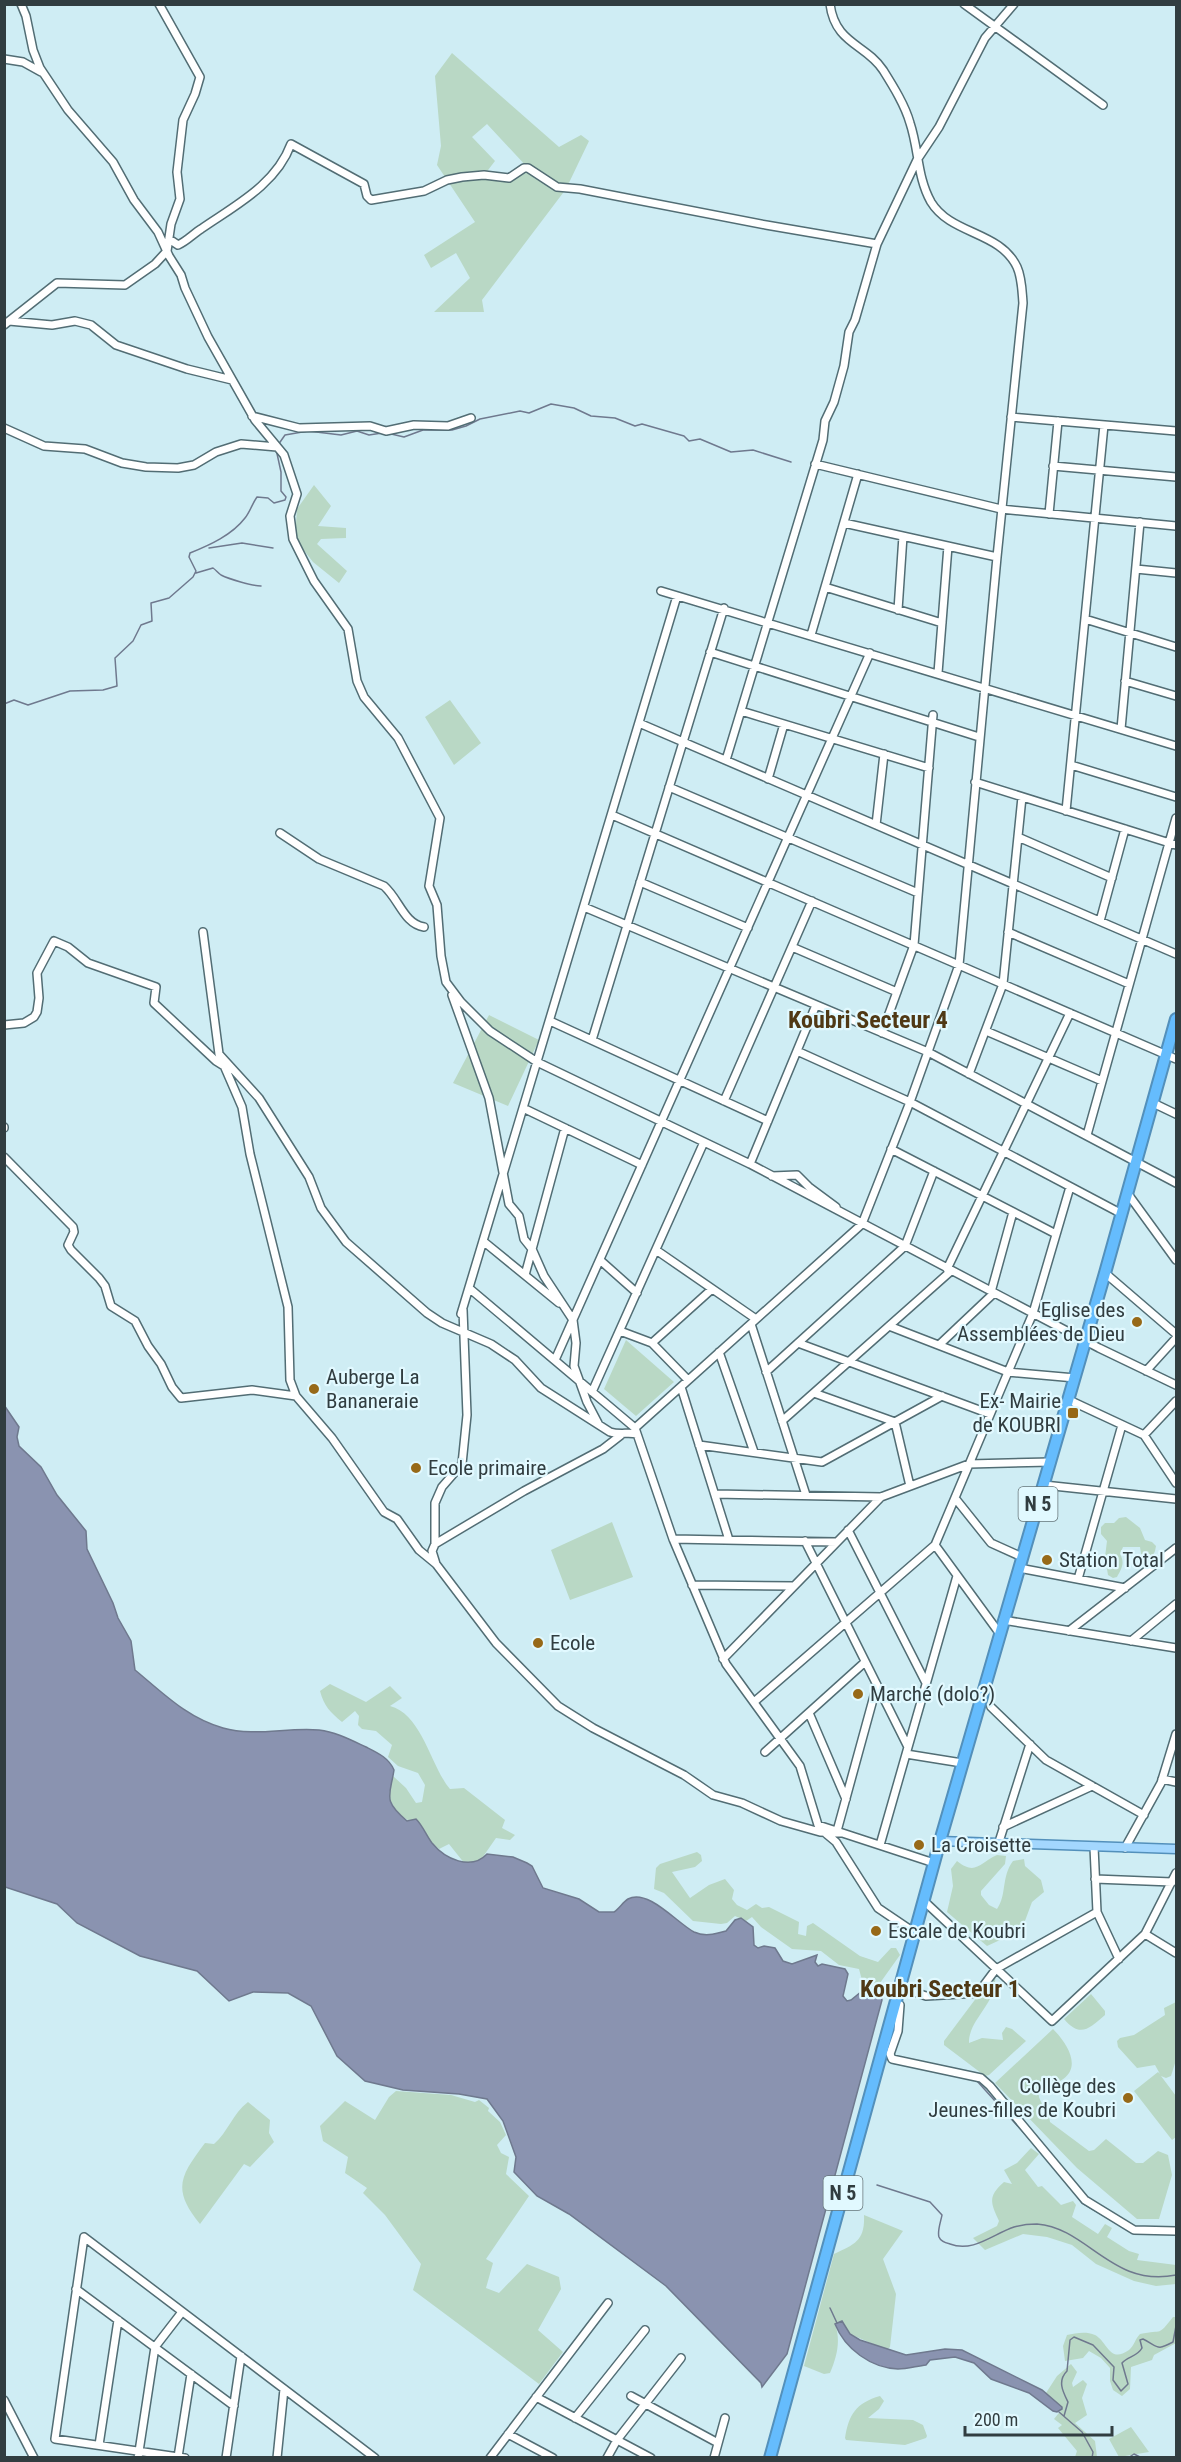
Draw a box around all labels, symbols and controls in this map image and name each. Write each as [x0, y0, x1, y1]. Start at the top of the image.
district label: Koubri Secteur 4 [788, 1006, 948, 1034]
place label: Eglise des Assemblées de Dieu [957, 1298, 1125, 1346]
marker: Eglise des Assemblées de Dieu [1130, 1315, 1144, 1329]
place label: Auberge La Bananeraie [326, 1365, 420, 1413]
marker: Auberge La Bananeraie [307, 1382, 321, 1396]
place label: Ex- Mairie de KOUBRI [973, 1389, 1061, 1437]
marker: Ex- Mairie de KOUBRI [1066, 1406, 1080, 1420]
place label: Ecole primaire [428, 1456, 546, 1480]
marker: Ecole primaire [409, 1461, 423, 1475]
road number: N 5 [1018, 1487, 1058, 1521]
place label: Station Total [1059, 1548, 1164, 1572]
marker: Station Total [1040, 1553, 1054, 1567]
place label: Ecole [550, 1631, 595, 1655]
marker: Ecole [531, 1636, 545, 1650]
place label: Marché (dolo?) [870, 1682, 995, 1706]
marker: Marché (dolo?) [851, 1687, 865, 1701]
place label: La Croisette [931, 1833, 1031, 1857]
marker: La Croisette [912, 1838, 926, 1852]
place label: Escale de Koubri [888, 1919, 1026, 1943]
marker: Escale de Koubri [869, 1924, 883, 1938]
district label: Koubri Secteur 1 [860, 1975, 1020, 2003]
place label: Collège des Jeunes-filles de Koubri [928, 2074, 1116, 2122]
marker: Collège des Jeunes-filles de Koubri [1121, 2091, 1135, 2105]
road number: N 5 [824, 2176, 862, 2210]
scale bar [965, 2399, 1112, 2437]
text: 200 m [974, 2409, 1018, 2430]

